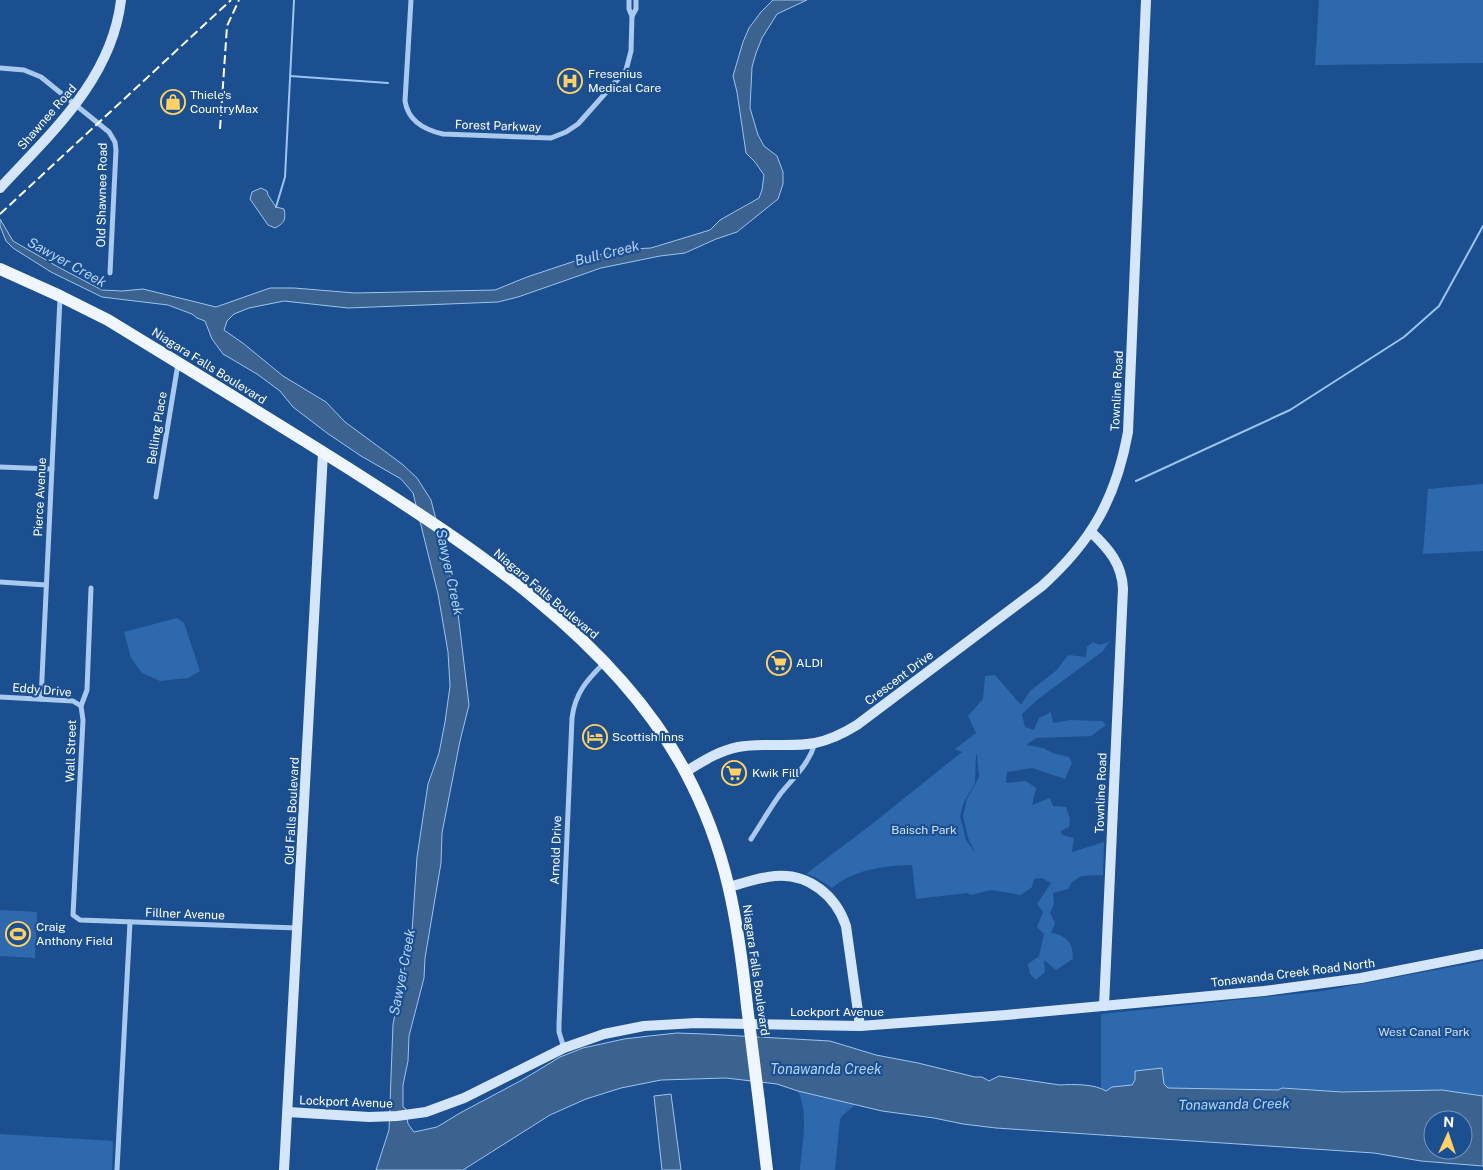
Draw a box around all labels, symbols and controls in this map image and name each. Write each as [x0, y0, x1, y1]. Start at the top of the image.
place label: Fresenius Medical Care [588, 67, 662, 95]
hospital icon: Fresenius Medical Care [557, 68, 583, 94]
street label: Shawnee Road [15, 81, 79, 153]
place label: Thiele's CountryMax [190, 88, 259, 116]
shop icon: Thiele's CountryMax [160, 89, 186, 115]
street label: Forest Parkway [455, 117, 542, 135]
street label: Old Shawnee Road [94, 143, 110, 247]
water label: Sawyer Creek [25, 234, 110, 290]
water label: Bull Creek [573, 237, 641, 269]
street label: Niagara Falls Boulevard [149, 325, 269, 407]
street label: Townline Road [1108, 350, 1126, 432]
street label: Belling Place [144, 390, 170, 465]
street label: Pierce Avenue [31, 457, 49, 537]
water label: Sawyer Creek [433, 528, 467, 617]
street label: Niagara Falls Boulevard [491, 546, 601, 642]
street label: Crescent Drive [862, 648, 936, 708]
supermarket icon: ALDI [766, 650, 792, 676]
place label: ALDI [796, 656, 823, 670]
street label: Eddy Drive [12, 680, 73, 700]
street label: Wall Street [63, 719, 79, 783]
hotel icon: Scottish Inns [582, 724, 608, 750]
place label: Scottish Inns [612, 730, 684, 744]
street label: Townline Road [1093, 752, 1109, 834]
street label: Old Falls Boulevard [282, 757, 302, 865]
supermarket icon: Kwik Fill [721, 760, 747, 786]
place label: Kwik Fill [752, 766, 799, 780]
street label: Arnold Drive [548, 815, 564, 885]
park label: Baisch Park [891, 823, 957, 837]
street label: Niagara Falls Boulevard [740, 904, 772, 1036]
street label: Fillner Avenue [145, 906, 225, 922]
place label: Craig Anthony Field [36, 920, 113, 948]
sports icon: Craig Anthony Field [5, 921, 31, 947]
water label: Sawyer Creek [386, 927, 418, 1016]
street label: Tonawanda Creek Road North [1210, 956, 1376, 990]
street label: Lockport Avenue [790, 1005, 884, 1019]
park label: West Canal Park [1378, 1025, 1470, 1039]
water label: Tonawanda Creek [770, 1061, 882, 1077]
street label: Lockport Avenue [299, 1093, 393, 1111]
water label: Tonawanda Creek [1178, 1095, 1290, 1113]
north arrow [1423, 1110, 1473, 1160]
text: N [1443, 1114, 1455, 1130]

